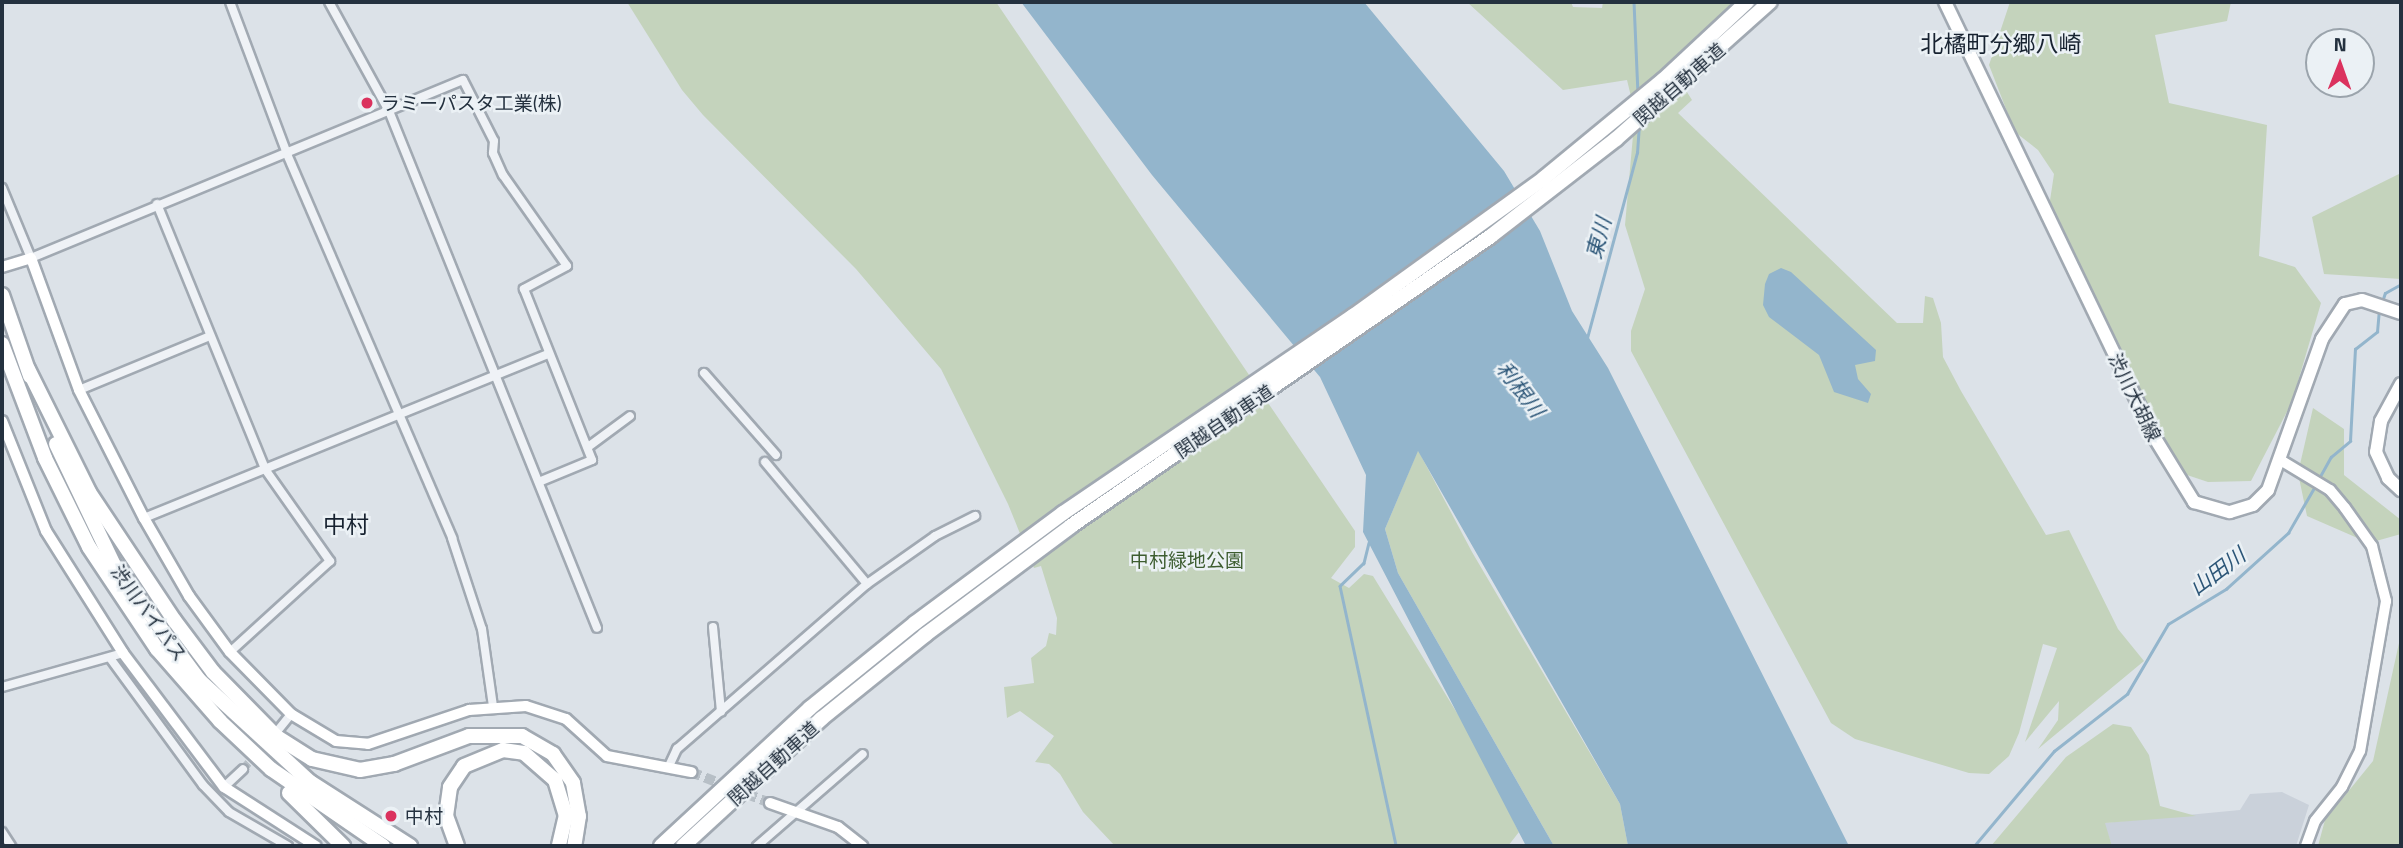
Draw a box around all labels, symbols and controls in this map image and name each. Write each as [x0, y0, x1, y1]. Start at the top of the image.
north arrow [2305, 28, 2375, 98]
text: N [2333, 29, 2347, 58]
district label: 北橘町分郷八崎 [1921, 30, 2081, 58]
street label: 関越自動車道 [1629, 38, 1729, 130]
place label: ラミーパスタ工業(株) [381, 92, 562, 114]
marker: ラミーパスタ工業(株) [359, 95, 375, 111]
water label: 東川 [1580, 214, 1616, 262]
street label: 渋川大胡線 [2104, 349, 2166, 445]
water label: 利根川 [1492, 356, 1550, 422]
street label: 関越自動車道 [1170, 380, 1278, 462]
district label: 中村 [323, 511, 369, 539]
water label: 山田川 [2184, 542, 2250, 600]
park label: 中村緑地公園 [1130, 549, 1244, 571]
street label: 渋川バイパス [106, 560, 192, 666]
street label: 関越自動車道 [723, 716, 823, 810]
place label: 中村 [405, 805, 443, 827]
marker: 中村 [383, 808, 399, 824]

